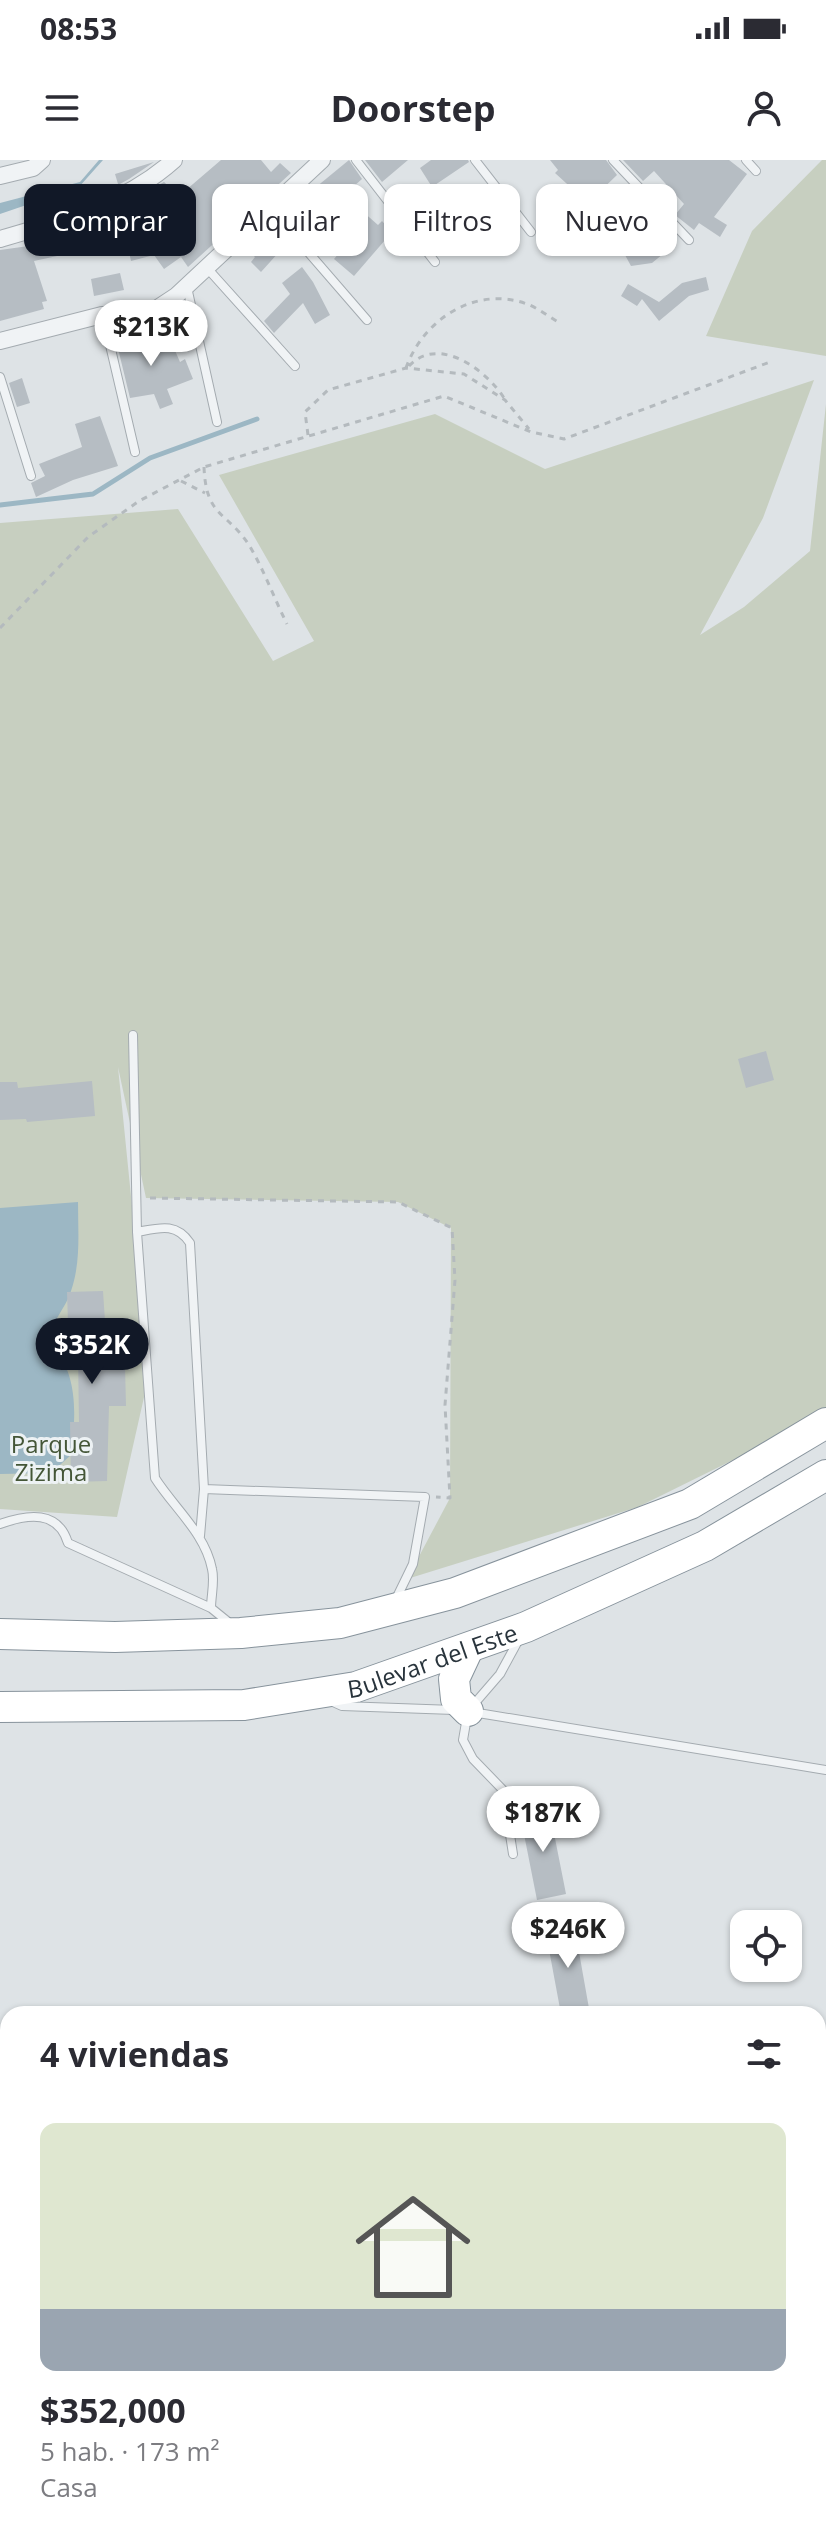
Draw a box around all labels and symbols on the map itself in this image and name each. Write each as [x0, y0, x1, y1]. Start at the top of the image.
pin: $213K [95, 300, 207, 368]
pin: $352K [36, 1318, 148, 1386]
park label: Parque Zizima [11, 1427, 91, 1488]
street label: Bulevar del Este [345, 1615, 522, 1705]
pin: $187K [487, 1786, 599, 1854]
pin: $246K [512, 1902, 624, 1970]

